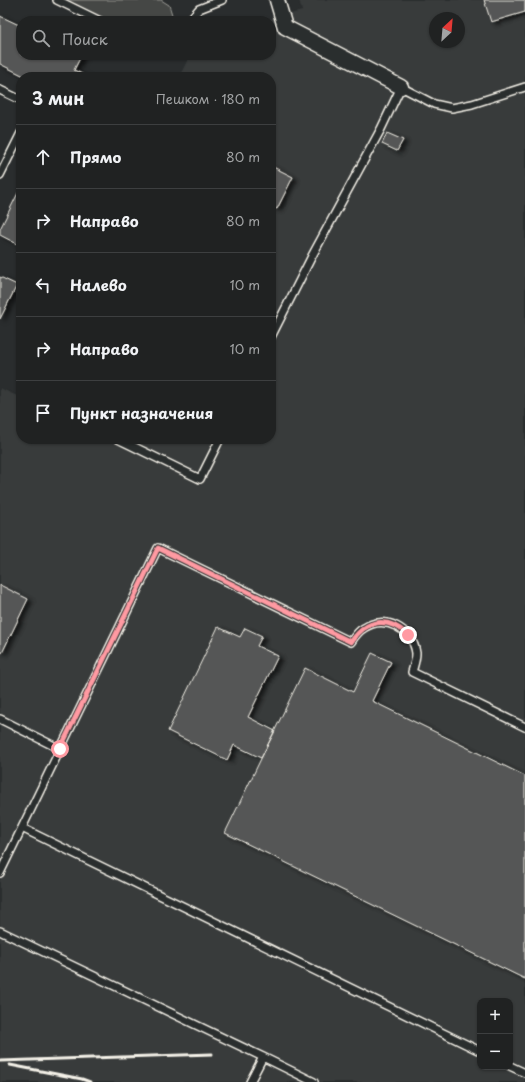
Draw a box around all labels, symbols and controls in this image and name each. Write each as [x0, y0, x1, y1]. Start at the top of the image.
north arrow [429, 12, 465, 48]
search box [16, 16, 276, 60]
icon: search [30, 27, 52, 49]
text: Поиск [62, 27, 108, 50]
text: 3 мин [32, 85, 84, 111]
text: Пешком · 180 m [156, 89, 260, 108]
text: Прямо [70, 145, 121, 168]
icon: ahead [32, 146, 54, 168]
text: 80 m [226, 147, 260, 166]
text: Направо [70, 209, 139, 232]
icon: right [32, 210, 54, 232]
text: 80 m [226, 211, 260, 230]
text: Налево [70, 273, 127, 296]
icon: left [32, 274, 54, 296]
text: 10 m [230, 275, 260, 294]
text: Направо [70, 337, 139, 360]
icon: right [32, 338, 54, 360]
text: 10 m [230, 339, 260, 358]
text: Пункт назначения [70, 401, 213, 424]
icon: arrive [32, 402, 54, 424]
route end [399, 626, 417, 644]
route start [51, 740, 69, 758]
map controls [477, 998, 513, 1070]
button: + [477, 998, 513, 1034]
button: − [477, 1034, 513, 1070]

